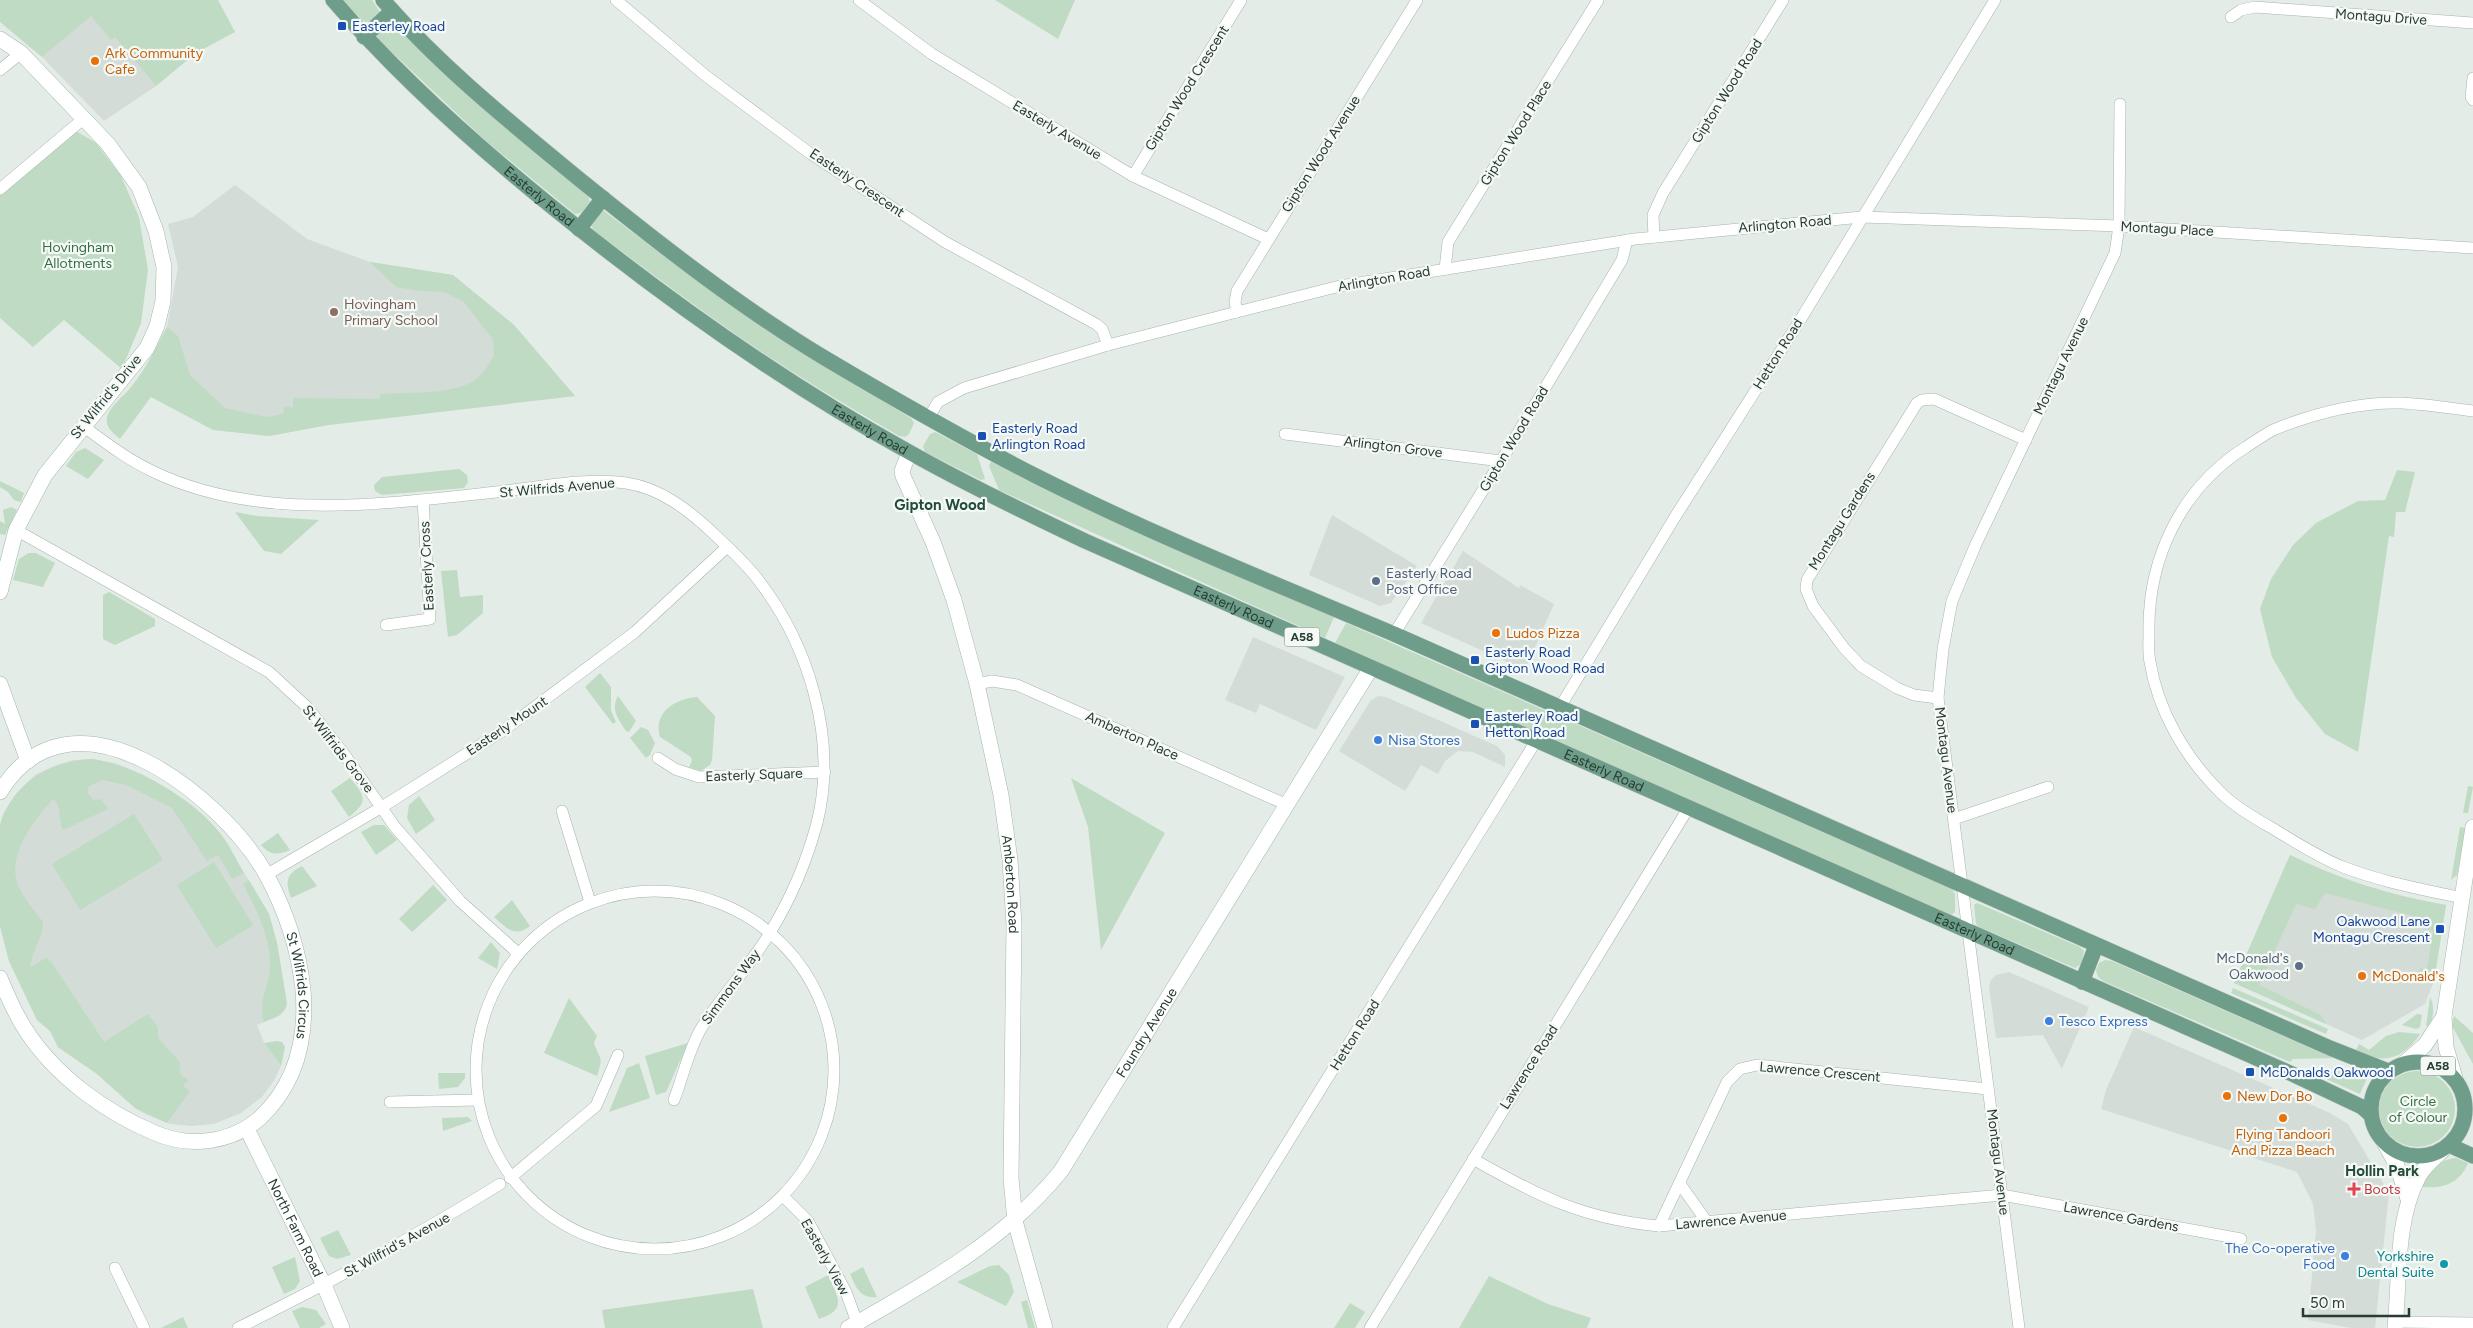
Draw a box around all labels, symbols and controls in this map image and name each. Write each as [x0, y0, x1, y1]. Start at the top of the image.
street label: Montagu Drive [2334, 5, 2428, 29]
place label: Easterley Road [352, 18, 445, 35]
marker: Easterley Road [336, 20, 348, 32]
street label: Gipton Wood Crescent [1141, 22, 1233, 154]
street label: Gipton Wood Road [1688, 36, 1766, 146]
place label: Ark Community Cafe [105, 45, 204, 78]
marker: Ark Community Cafe [89, 55, 101, 67]
street label: Gipton Wood Place [1477, 77, 1555, 189]
street label: Gipton Wood Avenue [1278, 92, 1364, 216]
street label: Easterly Avenue [1009, 97, 1105, 163]
street label: Easterly Crescent [806, 145, 908, 221]
street label: Easterly Road [501, 162, 578, 230]
street label: Arlington Road [1738, 211, 1832, 237]
street label: Montagu Place [2120, 218, 2214, 240]
park label: Hovingham Allotments [42, 239, 114, 272]
street label: Arlington Road [1337, 263, 1431, 295]
place label: Hovingham Primary School [344, 296, 438, 329]
marker: Hovingham Primary School [328, 306, 340, 318]
street label: Montagu Avenue [2030, 314, 2092, 418]
street label: Hetton Road [1750, 315, 1806, 393]
street label: St Wilfrid's Drive [67, 351, 145, 443]
street label: Gipton Wood Road [1476, 383, 1552, 495]
street label: Easterly Road [828, 400, 911, 458]
place label: Easterly Road Arlington Road [992, 420, 1085, 453]
marker: Easterly Road Arlington Road [976, 430, 988, 442]
street label: Arlington Grove [1343, 433, 1444, 462]
street label: Montagu Gardens [1805, 469, 1879, 573]
street label: St Wilfrids Avenue [499, 474, 616, 502]
district label: Gipton Wood [894, 496, 986, 514]
street label: Easterly Cross [416, 521, 438, 611]
place label: Easterly Road Post Office [1386, 565, 1472, 598]
marker: Easterly Road Post Office [1370, 575, 1382, 587]
street label: Easterly Road [1191, 582, 1276, 632]
place label: Ludos Pizza [1506, 625, 1580, 642]
marker: Ludos Pizza [1490, 627, 1502, 639]
road number: A58 [1284, 628, 1320, 646]
place label: Easterly Road Gipton Wood Road [1485, 644, 1605, 677]
marker: Easterly Road Gipton Wood Road [1469, 654, 1481, 666]
street label: Easterly Mount [463, 693, 551, 759]
street label: St Wilfrids Grove [299, 702, 378, 796]
street label: Montagu Avenue [1931, 706, 1961, 814]
street label: Amberton Place [1083, 708, 1182, 764]
place label: Easterley Road Hetton Road [1485, 708, 1578, 741]
marker: Easterley Road Hetton Road [1469, 718, 1481, 730]
place label: Nisa Stores [1388, 732, 1460, 749]
marker: Nisa Stores [1372, 734, 1384, 746]
street label: Easterly Road [1561, 745, 1647, 795]
street label: Easterly Square [705, 765, 803, 785]
street label: Amberton Road [998, 834, 1022, 934]
street label: Easterly Road [1932, 909, 2017, 959]
place label: Oakwood Lane Montagu Crescent [2313, 913, 2430, 946]
marker: Oakwood Lane Montagu Crescent [2434, 923, 2446, 935]
street label: St Wilfrids Circus [283, 930, 312, 1040]
street label: Simmons Way [698, 946, 764, 1028]
place label: McDonald's Oakwood [2216, 950, 2289, 983]
marker: McDonald's Oakwood [2293, 960, 2305, 972]
place label: McDonald's [2372, 968, 2445, 985]
marker: McDonald's [2356, 970, 2368, 982]
street label: Foundry Avenue [1112, 984, 1181, 1081]
street label: Hetton Road [1327, 996, 1383, 1074]
place label: Tesco Express [2059, 1013, 2148, 1030]
marker: Tesco Express [2043, 1015, 2055, 1027]
street label: Lawrence Road [1496, 1022, 1562, 1112]
road number: A58 [2420, 1056, 2456, 1076]
street label: Lawrence Crescent [1759, 1058, 1881, 1086]
place label: McDonalds Oakwood [2260, 1064, 2393, 1081]
marker: McDonalds Oakwood [2244, 1066, 2256, 1078]
place label: New Dor Bo [2237, 1088, 2312, 1105]
marker: New Dor Bo [2221, 1090, 2233, 1102]
park label: Circle of Colour [2389, 1093, 2448, 1126]
street label: Montagu Avenue [1983, 1108, 2013, 1216]
marker: Flying Tandoori And Pizza Beach [2277, 1112, 2289, 1124]
place label: Flying Tandoori And Pizza Beach [2231, 1126, 2335, 1159]
district label: Hollin Park [2345, 1162, 2419, 1180]
street label: North Farm Road [264, 1176, 327, 1280]
place label: Boots [2364, 1181, 2401, 1198]
marker: Boots [2348, 1183, 2360, 1195]
street label: Lawrence Gardens [2062, 1198, 2180, 1236]
street label: Lawrence Avenue [1675, 1207, 1788, 1233]
street label: St Wilfrid's Avenue [341, 1209, 453, 1281]
street label: Easterly View [797, 1216, 853, 1298]
place label: The Co-operative Food [2225, 1240, 2335, 1273]
place label: Yorkshire Dental Suite [2357, 1248, 2434, 1281]
marker: The Co-operative Food [2339, 1250, 2351, 1262]
marker: Yorkshire Dental Suite [2438, 1258, 2450, 1270]
scale bar [2303, 1286, 2409, 1318]
text: 50 m [2310, 1294, 2345, 1312]

